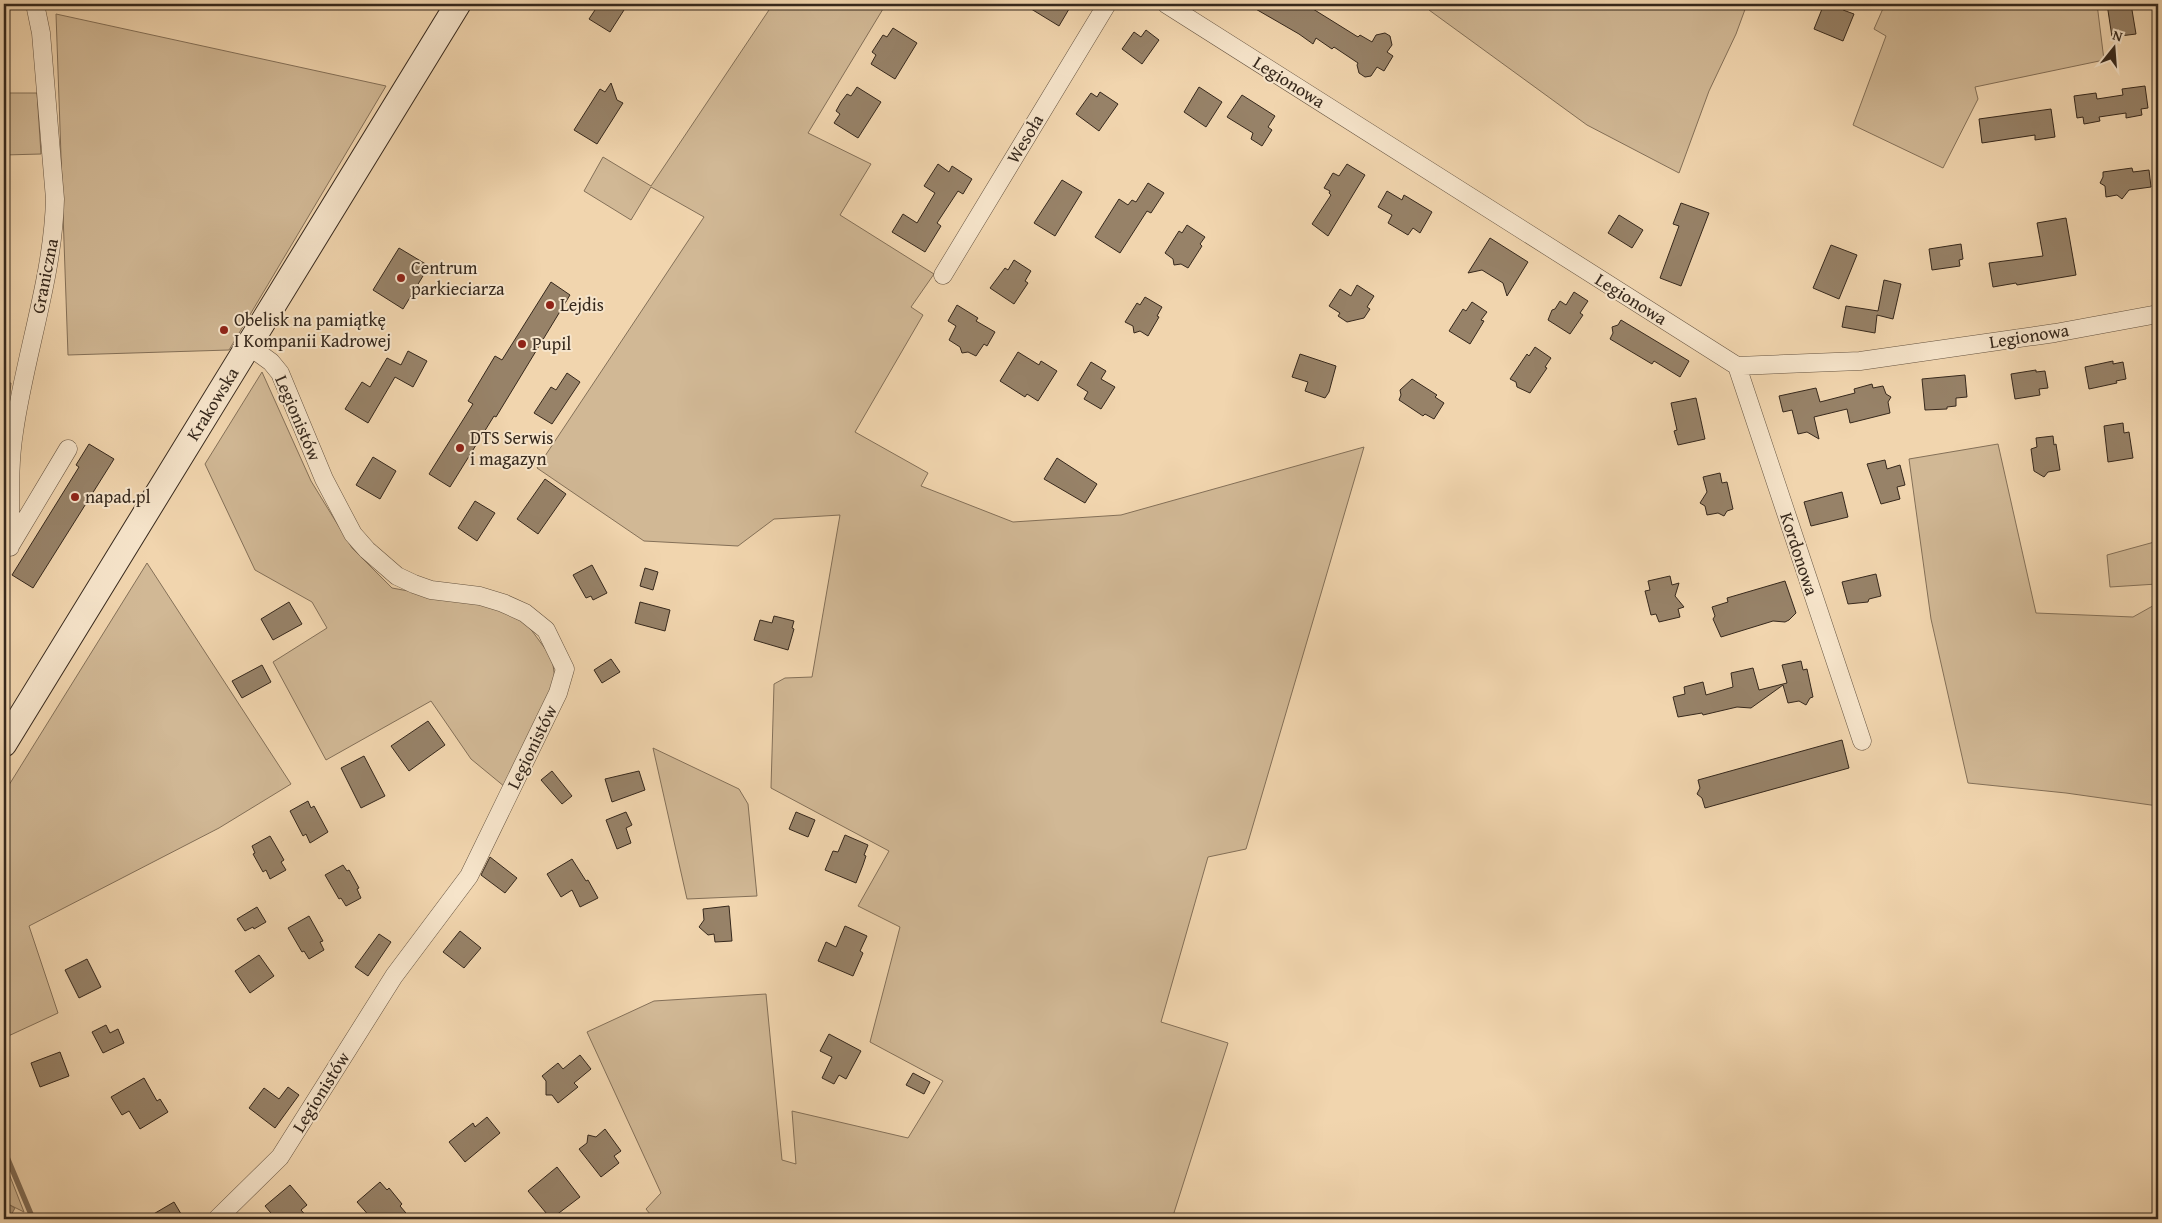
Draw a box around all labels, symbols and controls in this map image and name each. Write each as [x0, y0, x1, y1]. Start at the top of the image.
north arrow [2090, 22, 2140, 72]
text: N [2110, 25, 2126, 47]
street label: Legionowa [1248, 49, 1331, 115]
street label: Wesoła [999, 109, 1050, 168]
street label: Graniczna [24, 236, 65, 316]
place label: Centrum parkieciarza [411, 254, 505, 302]
street label: Legionowa [1590, 266, 1673, 332]
marker: Centrum parkieciarza [395, 272, 407, 284]
place label: Lejdis [560, 291, 604, 318]
marker: Lejdis [544, 299, 556, 311]
place label: Obelisk na pamiątkę I Kompanii Kadrowej [234, 306, 391, 354]
street label: Legionowa [1987, 316, 2071, 355]
marker: Obelisk na pamiątkę I Kompanii Kadrowej [218, 324, 230, 336]
place label: Pupil [532, 330, 571, 357]
marker: Pupil [516, 338, 528, 350]
street label: Krakowska [179, 361, 246, 446]
street label: Legionistów [268, 371, 329, 465]
place label: DTS Serwis i magazyn [470, 424, 553, 472]
marker: DTS Serwis i magazyn [454, 442, 466, 454]
place label: napad.pl [85, 483, 151, 510]
marker: napad.pl [69, 491, 81, 503]
street label: Kordonowa [1773, 509, 1826, 599]
street label: Legionistów [499, 700, 564, 794]
street label: Legionistów [285, 1046, 356, 1137]

